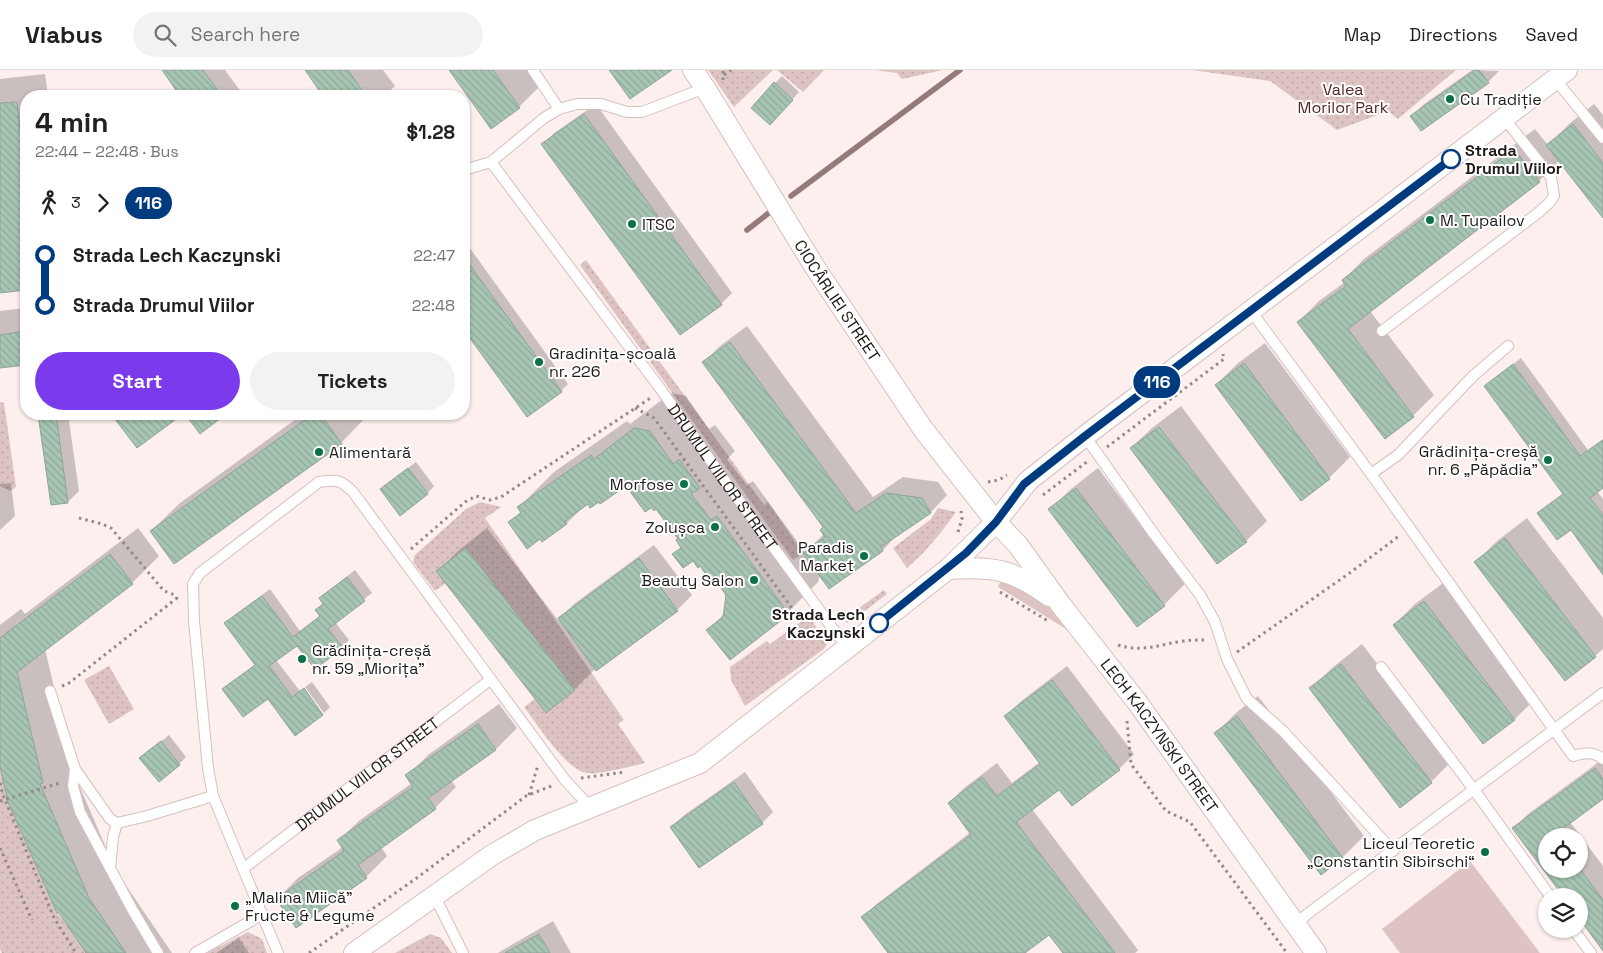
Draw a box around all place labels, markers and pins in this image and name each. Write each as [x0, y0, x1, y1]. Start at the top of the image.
place label: Cu Tradiție [1460, 89, 1542, 110]
marker: Cu Tradiție [1444, 93, 1456, 105]
place label: Strada Drumul Viilor [1465, 140, 1562, 179]
marker: Strada Drumul Viilor [1441, 149, 1461, 169]
place label: M. Tupailov [1440, 210, 1525, 231]
place label: ITSC [642, 214, 675, 235]
marker: M. Tupailov [1424, 214, 1436, 226]
marker: ITSC [626, 218, 638, 230]
place label: Gradinița-școală nr. 226 [549, 343, 676, 382]
marker: Gradinița-școală nr. 226 [533, 356, 545, 368]
place label: Grădinița-creșă nr. 6 „Păpădia” [1419, 441, 1538, 480]
place label: Alimentară [329, 442, 411, 463]
marker: Alimentară [313, 446, 325, 458]
marker: Grădinița-creșă nr. 6 „Păpădia” [1542, 454, 1554, 466]
place label: Morfose [610, 474, 674, 495]
marker: Morfose [678, 478, 690, 490]
place label: Zolușca [645, 517, 705, 538]
marker: Zolușca [709, 521, 721, 533]
place label: Paradis Market [798, 537, 854, 576]
marker: Paradis Market [858, 550, 870, 562]
place label: Beauty Salon [641, 570, 744, 591]
marker: Beauty Salon [748, 574, 760, 586]
place label: Strada Lech Kaczynski [772, 604, 865, 643]
marker: Strada Lech Kaczynski [869, 613, 889, 633]
place label: Grădinița-creșă nr. 59 „Miorița” [312, 640, 431, 679]
marker: Grădinița-creșă nr. 59 „Miorița” [296, 653, 308, 665]
place label: Liceul Teoretic „Constantin Sibirschi“ [1307, 833, 1475, 872]
marker: Liceul Teoretic „Constantin Sibirschi“ [1479, 846, 1491, 858]
place label: „Malina Miică” Fructe & Legume [245, 887, 375, 926]
marker: „Malina Miică” Fructe & Legume [229, 900, 241, 912]

